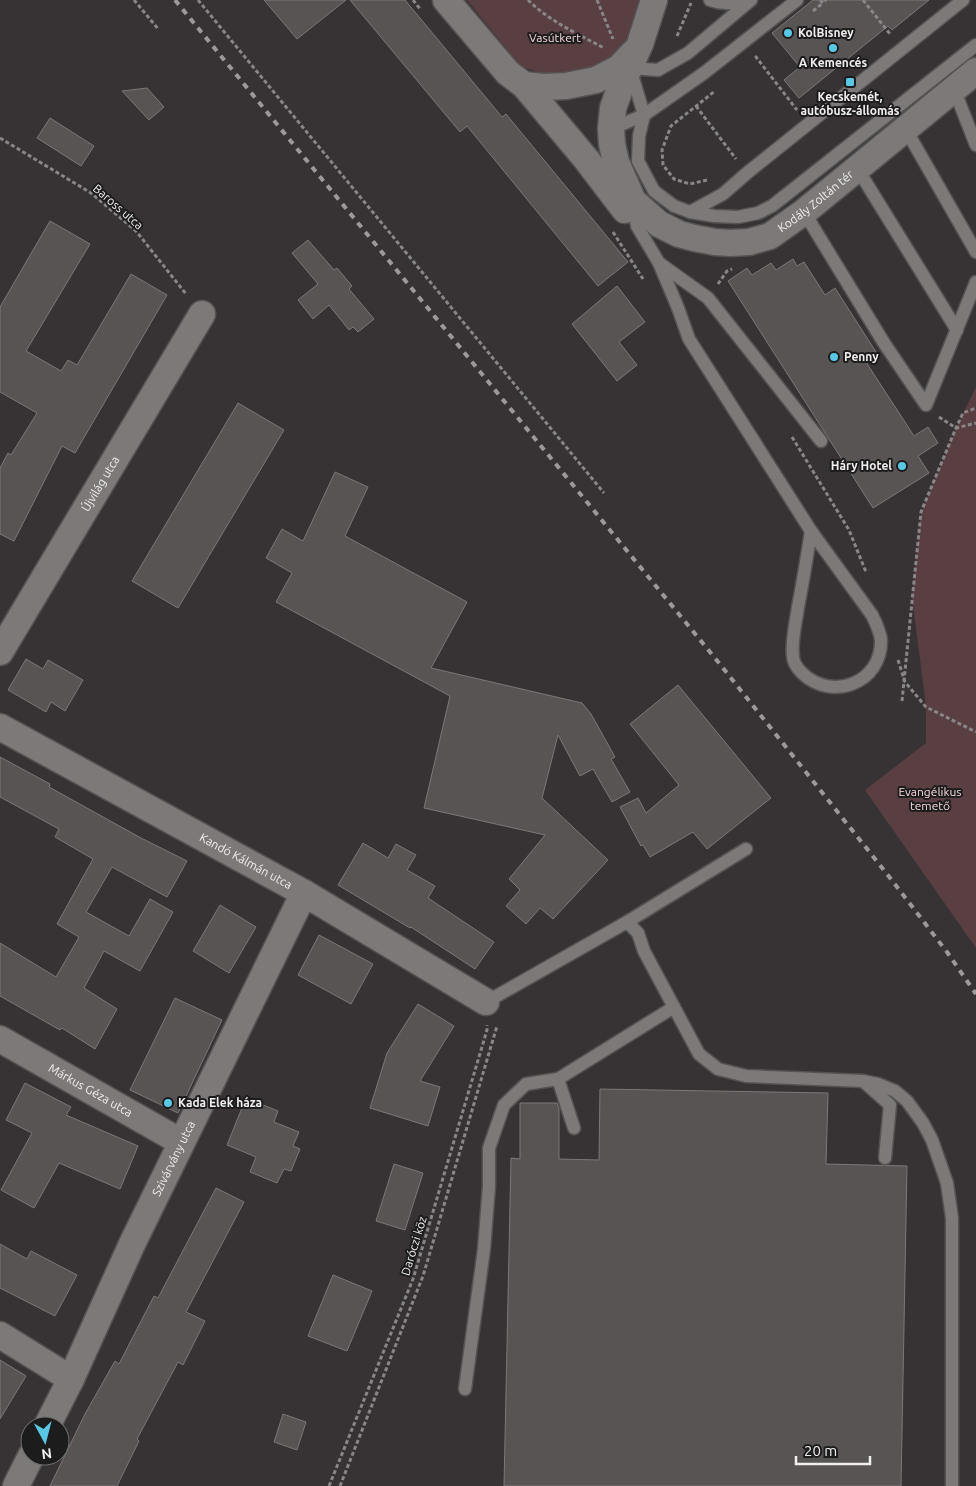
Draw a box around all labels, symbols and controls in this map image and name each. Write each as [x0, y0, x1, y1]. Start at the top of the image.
place label: KolBisney [798, 26, 854, 39]
marker: KolBisney [782, 27, 794, 39]
park label: Vasútkert [529, 31, 581, 44]
marker: A Kemencés [827, 42, 839, 54]
place label: A Kemencés [799, 56, 867, 69]
marker: Kecskemét, autóbusz-állomás [844, 76, 856, 88]
place label: Kecskemét, autóbusz-állomás [800, 90, 900, 117]
street label: Kodály Zoltán tér [775, 167, 856, 234]
street label: Baross utca [91, 181, 146, 232]
place label: Penny [844, 350, 879, 363]
marker: Penny [828, 351, 840, 363]
street label: Újvilág utca [79, 453, 122, 514]
place label: Háry Hotel [831, 459, 892, 472]
marker: Háry Hotel [896, 460, 908, 472]
park label: Evangélikus temető [898, 785, 962, 812]
street label: Kandó Kálmán utca [198, 830, 294, 891]
street label: Márkus Géza utca [46, 1061, 135, 1119]
place label: Kada Elek háza [178, 1096, 262, 1109]
marker: Kada Elek háza [162, 1097, 174, 1109]
street label: Szivárvány utca [149, 1119, 197, 1198]
street label: Daróczi köz [398, 1214, 429, 1277]
north arrow [20, 1416, 70, 1466]
scale bar [796, 1434, 870, 1466]
text: 20 m [804, 1442, 837, 1459]
text: N [40, 1445, 53, 1462]

